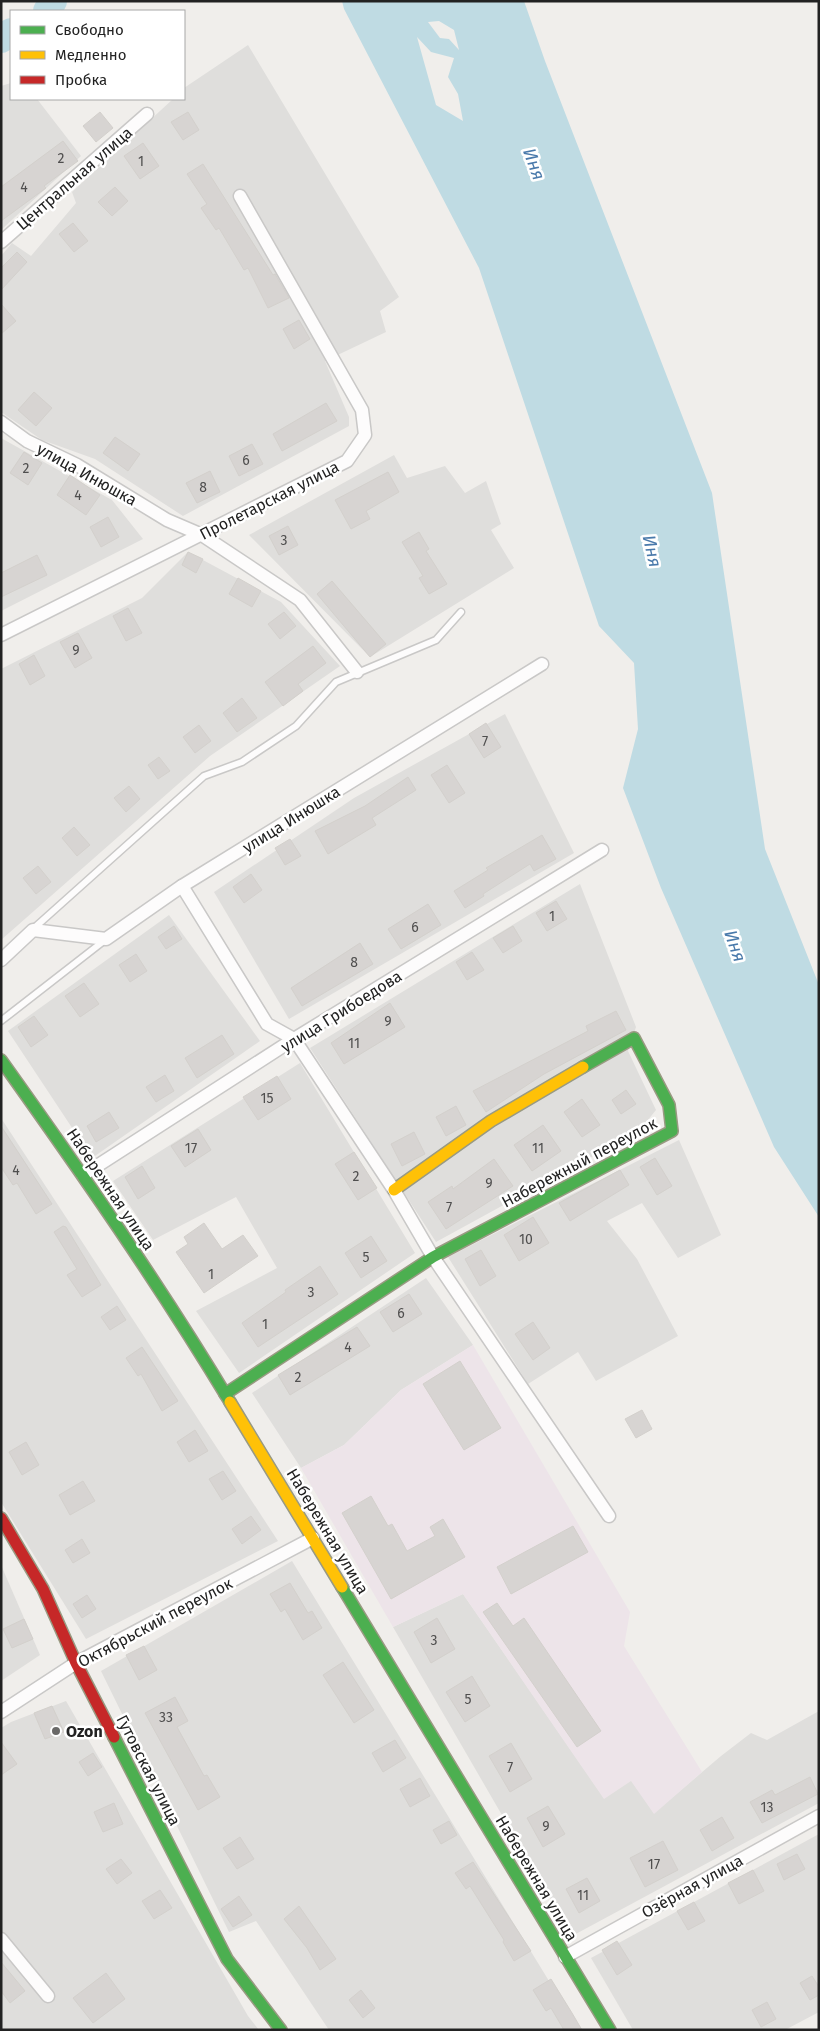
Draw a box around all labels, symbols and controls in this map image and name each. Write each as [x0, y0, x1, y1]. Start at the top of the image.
legend [10, 10, 185, 100]
text: Свободно [55, 21, 124, 39]
text: Медленно [55, 46, 127, 64]
text: Пробка [55, 71, 107, 89]
street label: Центральная улица [12, 123, 136, 234]
water label: Иня [518, 145, 550, 183]
house number: 2 [58, 150, 65, 167]
house number: 1 [138, 153, 144, 170]
house number: 4 [20, 179, 28, 196]
street label: улица Инюшка [33, 439, 140, 510]
house number: 6 [242, 452, 250, 469]
street label: Пролетарская улица [196, 457, 342, 544]
house number: 2 [23, 460, 30, 477]
house number: 8 [199, 479, 207, 496]
house number: 4 [74, 487, 82, 504]
house number: 3 [281, 532, 288, 549]
water label: Иня [638, 533, 666, 569]
house number: 9 [72, 642, 80, 659]
house number: 7 [482, 733, 488, 750]
street label: улица Инюшка [239, 782, 343, 857]
house number: 1 [549, 908, 555, 925]
house number: 6 [411, 919, 419, 936]
water label: Иня [719, 927, 751, 965]
house number: 8 [350, 954, 358, 971]
street label: улица Грибоедова [277, 967, 405, 1056]
house number: 9 [384, 1013, 392, 1030]
house number: 11 [348, 1035, 360, 1052]
house number: 15 [260, 1090, 274, 1107]
street label: Набережный переулок [498, 1113, 661, 1211]
street label: Набережная улица [63, 1125, 158, 1254]
house number: 17 [185, 1140, 197, 1157]
house number: 11 [532, 1140, 544, 1157]
house number: 4 [12, 1162, 20, 1179]
house number: 2 [353, 1168, 360, 1185]
house number: 9 [485, 1175, 493, 1192]
house number: 7 [446, 1199, 452, 1216]
house number: 10 [519, 1231, 533, 1248]
house number: 5 [362, 1249, 370, 1266]
house number: 1 [208, 1266, 214, 1283]
house number: 3 [308, 1284, 315, 1301]
house number: 6 [397, 1305, 405, 1322]
house number: 1 [262, 1316, 268, 1333]
house number: 4 [344, 1339, 352, 1356]
house number: 2 [295, 1369, 302, 1386]
street label: Набережная улица [283, 1465, 373, 1597]
street label: Октябрьский переулок [75, 1573, 236, 1671]
house number: 3 [431, 1632, 438, 1649]
house number: 5 [464, 1691, 472, 1708]
house number: 33 [159, 1709, 173, 1726]
street label: Гутовская улица [112, 1712, 185, 1829]
place label: Ozon [66, 1722, 103, 1741]
marker: Ozon [50, 1725, 62, 1737]
house number: 7 [507, 1759, 513, 1776]
house number: 13 [760, 1799, 774, 1816]
street label: Набережная улица [492, 1812, 582, 1944]
house number: 9 [542, 1818, 550, 1835]
street label: Озёрная улица [638, 1851, 746, 1922]
house number: 17 [648, 1856, 660, 1873]
house number: 11 [577, 1887, 589, 1904]

